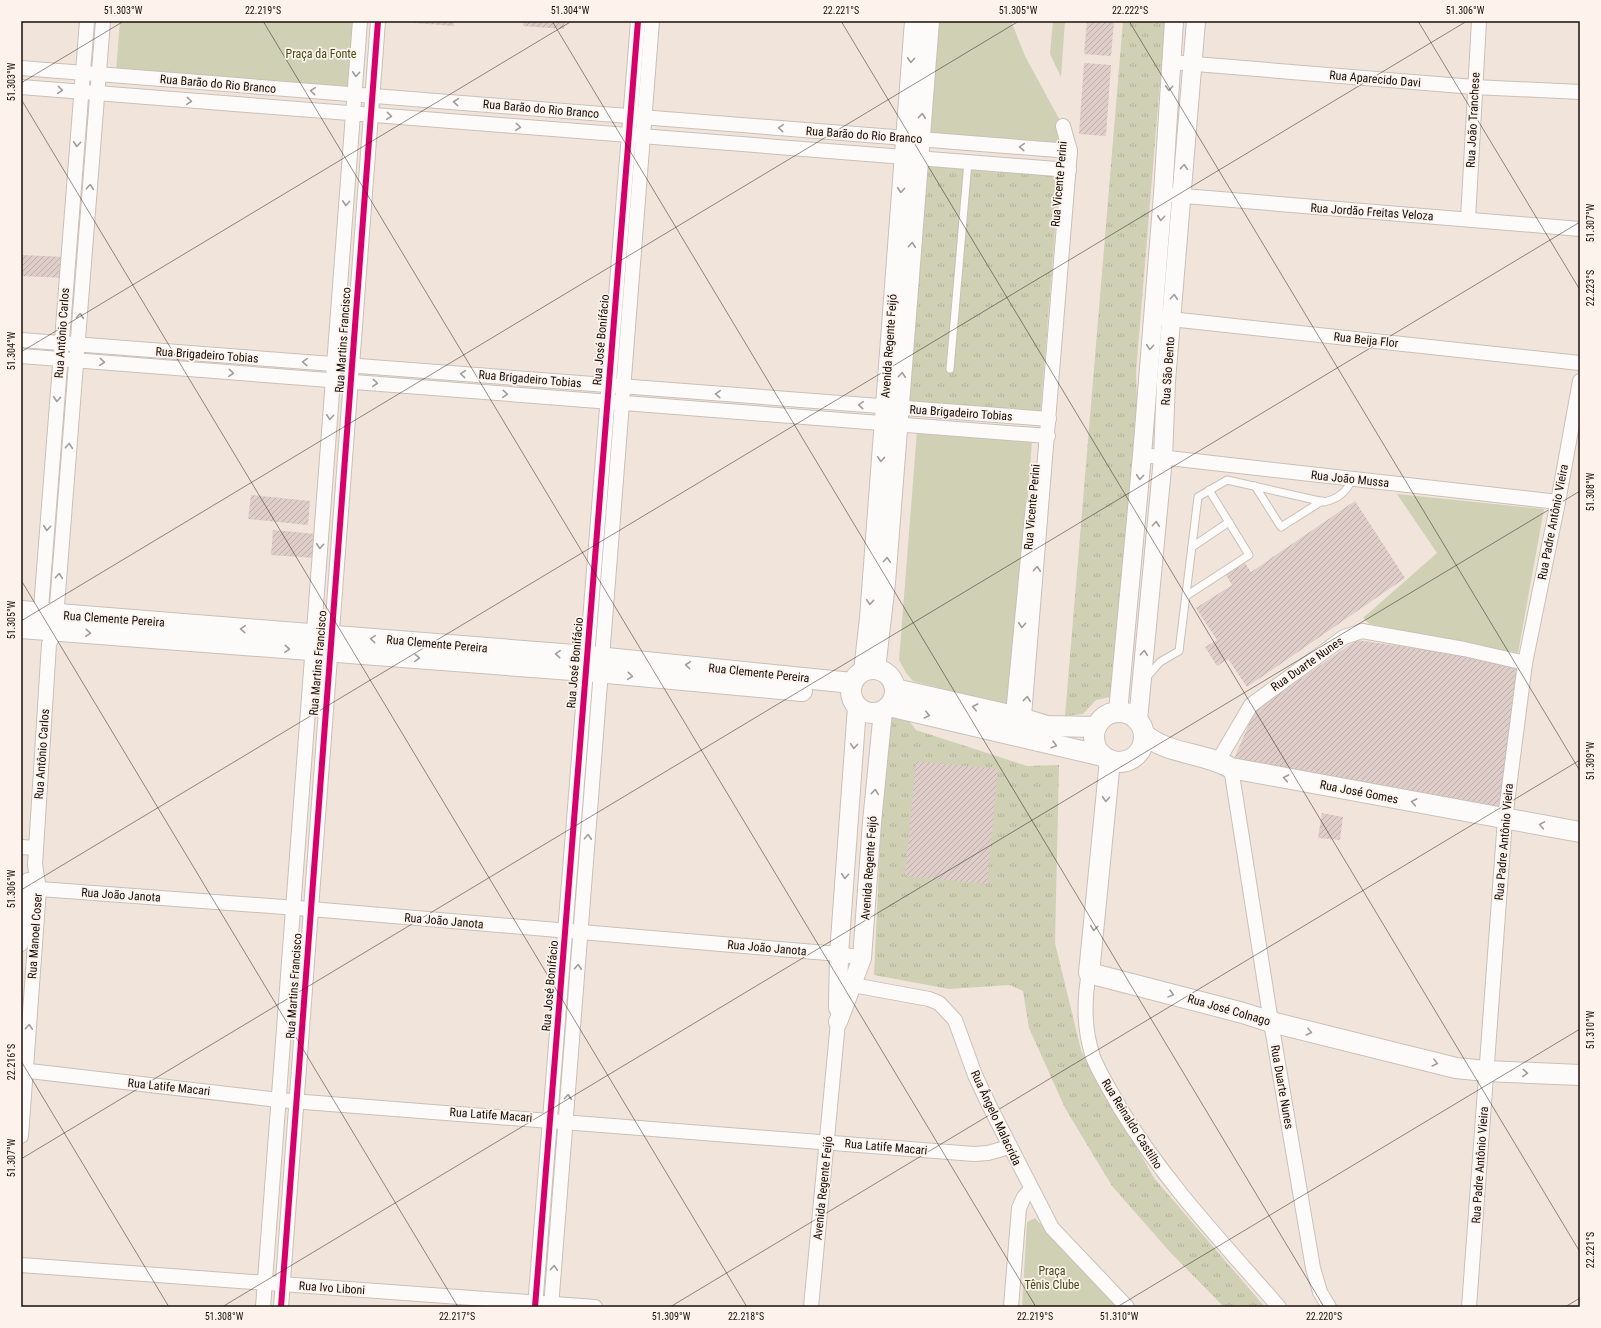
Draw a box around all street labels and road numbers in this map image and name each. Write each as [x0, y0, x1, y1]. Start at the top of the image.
street label: Rua Aparecido Davi [1329, 68, 1421, 90]
street label: Rua Barão do Rio Branco [159, 72, 277, 96]
street label: Rua João Tranchese [1464, 72, 1483, 168]
street label: Rua Barão do Rio Branco [482, 97, 600, 121]
street label: Rua Barão do Rio Branco [805, 124, 923, 146]
street label: Rua Vicente Perini [1048, 140, 1070, 228]
street label: Rua Jordão Freitas Veloza [1310, 201, 1434, 223]
street label: Rua Antônio Carlos [52, 287, 72, 379]
street label: Rua Martins Francisco [332, 287, 354, 393]
street label: Avenida Regente Feijó [878, 293, 900, 399]
street label: Rua José Bonifácio [590, 294, 612, 386]
street label: Rua Beija Flor [1333, 330, 1399, 350]
street label: Rua São Bento [1159, 336, 1177, 406]
street label: Rua Brigadeiro Tobias [155, 344, 259, 366]
street label: Rua Brigadeiro Tobias [478, 368, 582, 390]
street label: Rua Brigadeiro Tobias [909, 402, 1013, 424]
street label: Rua Vicente Perini [1021, 463, 1043, 551]
street label: Rua Padre Antônio Vieira [1535, 463, 1571, 581]
street label: Rua João Mussa [1310, 468, 1390, 490]
street label: Rua Clemente Pereira [63, 608, 165, 630]
street label: Rua Martins Francisco [306, 610, 330, 716]
street label: Rua José Bonifácio [564, 617, 586, 709]
street label: Rua Clemente Pereira [386, 633, 488, 655]
street label: Rua Duarte Nunes [1268, 634, 1346, 694]
street label: Rua Clemente Pereira [708, 661, 810, 685]
street label: Rua Antônio Carlos [32, 708, 52, 800]
street label: Rua José Gomes [1319, 778, 1399, 806]
street label: Rua Padre Antônio Vieira [1492, 783, 1516, 901]
street label: Avenida Regente Feijó [858, 815, 880, 921]
street label: Rua João Janota [81, 885, 161, 905]
street label: Rua Manoel Coser [25, 892, 45, 979]
street label: Rua João Janota [404, 911, 485, 931]
street label: Rua Martins Francisco [283, 933, 305, 1039]
street label: Rua João Janota [727, 938, 808, 958]
street label: Rua José Bonifácio [539, 940, 561, 1032]
street label: Rua José Colnago [1186, 991, 1272, 1029]
street label: Rua Duarte Nunes [1268, 1044, 1296, 1130]
street label: Rua Ângelo Malacrida [968, 1068, 1025, 1168]
street label: Rua Latife Macari [127, 1076, 211, 1098]
street label: Rua Reinaldo Castilho [1099, 1076, 1165, 1172]
street label: Rua Latife Macari [449, 1105, 533, 1125]
street label: Rua Padre Antônio Vieira [1469, 1106, 1491, 1224]
street label: Avenida Regente Feijó [811, 1135, 835, 1241]
street label: Rua Latife Macari [844, 1136, 928, 1158]
street label: Rua Ivo Liboni [298, 1279, 366, 1297]

